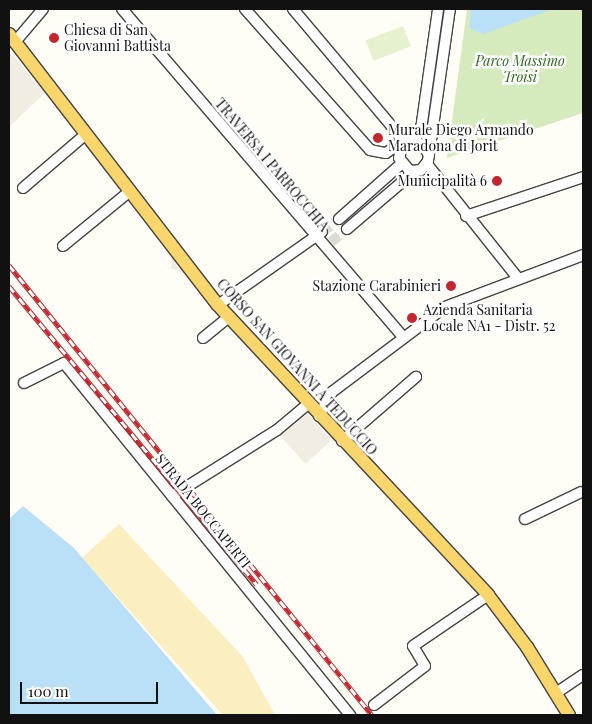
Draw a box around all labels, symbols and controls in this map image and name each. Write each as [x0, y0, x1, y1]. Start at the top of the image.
place label: Chiesa di San Giovanni Battista [64, 22, 171, 54]
marker: Chiesa di San Giovanni Battista [48, 32, 60, 44]
park label: Parco Massimo Troisi [475, 53, 565, 85]
street label: TRAVERSA I PARROCCHIA [211, 95, 333, 235]
place label: Murale Diego Armando Maradona di Jorit [388, 122, 534, 154]
marker: Murale Diego Armando Maradona di Jorit [372, 132, 384, 144]
place label: Municipalità 6 [398, 173, 487, 189]
marker: Municipalità 6 [491, 175, 503, 187]
street label: CORSO SAN GIOVANNI A TEDUCCIO [213, 275, 381, 459]
place label: Stazione Carabinieri [312, 278, 441, 294]
marker: Stazione Carabinieri [445, 280, 457, 292]
place label: Azienda Sanitaria Locale NA1 - Distr. 52 [423, 302, 556, 334]
marker: Azienda Sanitaria Locale NA1 - Distr. 52 [405, 311, 419, 325]
street label: STRADA BOCCAPERTI [152, 451, 254, 571]
scale bar [22, 672, 160, 704]
text: 100 m [28, 681, 69, 701]

